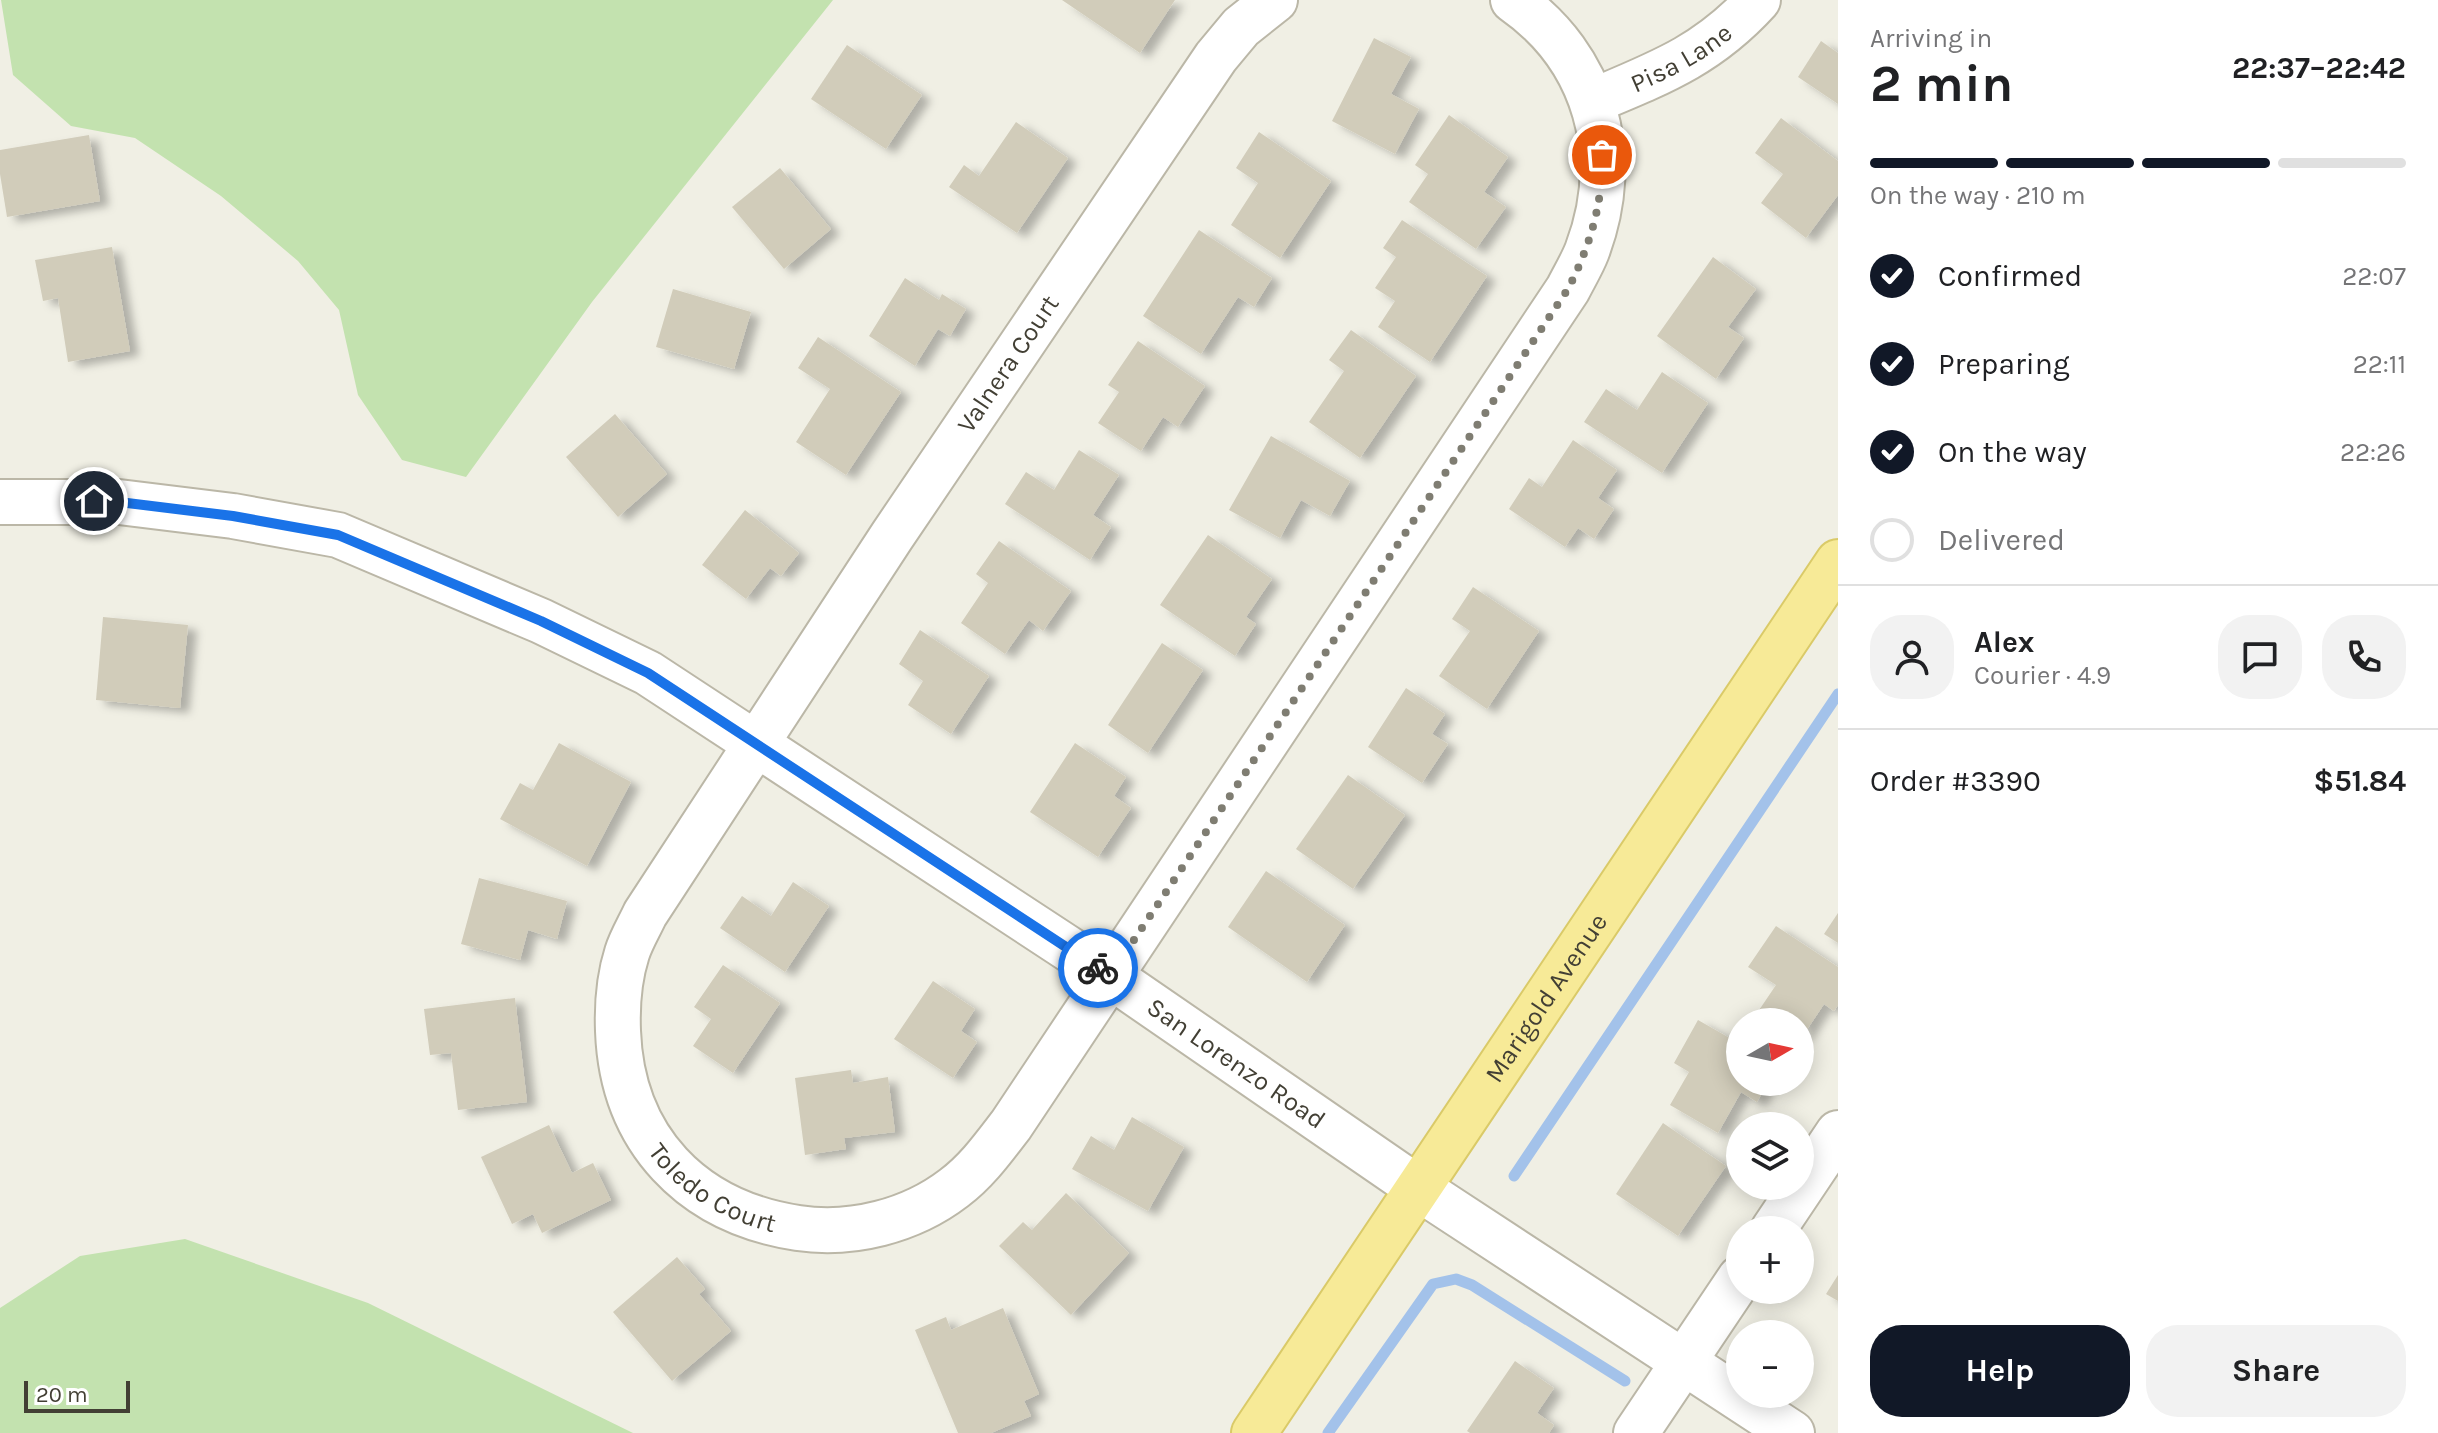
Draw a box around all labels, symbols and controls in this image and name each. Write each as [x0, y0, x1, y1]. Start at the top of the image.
street label: Pisa Lane [1626, 17, 1738, 99]
text: Arriving in [1870, 23, 1992, 54]
text: 22:37–22:42 [2232, 50, 2406, 86]
text: 2 min [1870, 53, 2013, 114]
pin [1568, 121, 1636, 189]
icon: bag [1580, 133, 1624, 177]
text: On the way · 210 m [1870, 180, 2085, 211]
icon: check [1870, 254, 1914, 298]
text: Confirmed [1938, 258, 2082, 294]
text: 22:07 [2342, 261, 2406, 292]
street label: Valnera Court [951, 289, 1066, 439]
icon: check [1870, 342, 1914, 386]
text: Preparing [1938, 346, 2070, 382]
text: 22:11 [2353, 349, 2406, 380]
icon: check [1870, 430, 1914, 474]
text: On the way [1938, 434, 2087, 470]
text: 22:26 [2340, 437, 2406, 468]
pin [60, 467, 128, 535]
icon: home [72, 479, 116, 523]
text: Delivered [1938, 522, 2065, 558]
button: person [1870, 615, 1954, 699]
button: chat [2218, 615, 2302, 699]
button: phone [2322, 615, 2406, 699]
text: Alex [1974, 624, 2034, 660]
text: Courier · 4.9 [1974, 660, 2111, 691]
text: Order #3390 [1870, 763, 2041, 799]
text: $51.84 [2313, 763, 2406, 799]
street label: Marigold Avenue [1478, 907, 1614, 1088]
courier [1058, 928, 1138, 1008]
icon: bike [1076, 946, 1120, 990]
street label: San Lorenzo Road [1141, 991, 1331, 1135]
north arrow [1726, 1008, 1814, 1096]
map controls [1726, 1008, 1814, 1408]
button: layers [1726, 1112, 1814, 1200]
street label: Toledo Court [642, 1137, 780, 1239]
button: + [1726, 1216, 1814, 1304]
button: − [1726, 1320, 1814, 1408]
button: Help [1870, 1325, 2130, 1417]
button: Share [2146, 1325, 2406, 1417]
scale bar [24, 1377, 130, 1413]
text: 20 m [36, 1382, 88, 1408]

